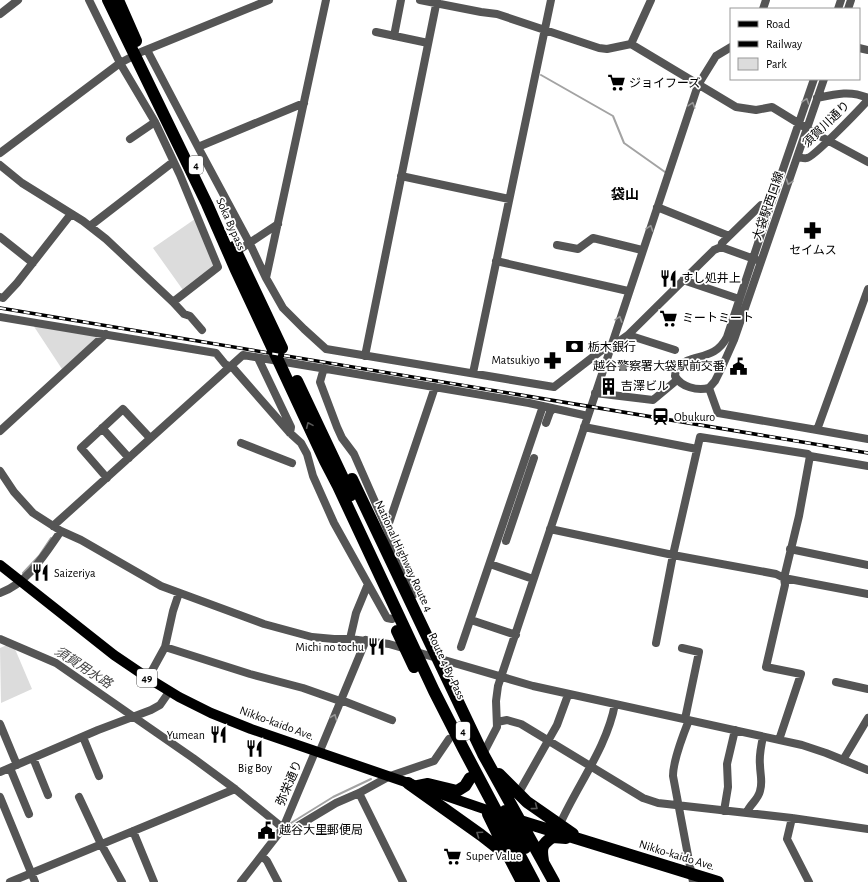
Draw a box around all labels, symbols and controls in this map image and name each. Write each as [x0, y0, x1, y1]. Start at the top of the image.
legend [730, 8, 860, 80]
text: Road [766, 18, 790, 30]
text: Railway [766, 38, 802, 51]
text: Park [766, 58, 787, 70]
supermarket icon: ジョイフーズ [606, 73, 626, 93]
place label: ジョイフーズ [629, 76, 700, 89]
street label: 須賀川通り [800, 98, 852, 149]
one-way arrow [801, 98, 810, 105]
one-way arrow [687, 101, 695, 108]
road number: 4 [189, 156, 203, 174]
street label: 大袋駅西口線 [750, 170, 785, 242]
one-way arrow [785, 179, 794, 186]
district label: 袋山 [611, 186, 639, 202]
street label: Soka Bypass [213, 196, 248, 253]
pharmacy icon: セイムス [803, 221, 823, 241]
one-way arrow [645, 224, 654, 231]
place label: セイムス [789, 244, 837, 256]
restaurant icon: すし処井上 [658, 268, 678, 288]
place label: すし処井上 [681, 271, 741, 284]
supermarket icon: ミートミート [659, 308, 679, 328]
place label: ミートミート [682, 312, 754, 324]
one-way arrow [615, 316, 623, 323]
bank icon: 栃木銀行 [565, 337, 585, 357]
place label: 栃木銀行 [588, 340, 636, 353]
pharmacy icon: Matsukiyo [543, 350, 563, 370]
place label: Matsukiyo [492, 354, 540, 367]
public building icon: 越谷警察署大袋駅前交番 [728, 356, 748, 376]
place label: 越谷警察署大袋駅前交番 [593, 359, 725, 372]
building icon: 吉澤ビル [598, 376, 618, 396]
place label: 吉澤ビル [621, 379, 669, 392]
station icon: Obukuro [651, 407, 671, 427]
place label: Obukuro [674, 411, 715, 423]
one-way arrow [305, 422, 313, 429]
street label: National Highway Route 4 [372, 499, 435, 614]
restaurant icon: Saizeriya [31, 563, 51, 583]
place label: Saizeriya [54, 567, 96, 580]
street label: Route 4 By-Pass [425, 631, 468, 702]
restaurant icon: Michi no tochu [367, 637, 387, 657]
place label: Michi no tochu [295, 641, 364, 653]
water label: 須賀用水路 [52, 644, 115, 692]
road number: 49 [137, 669, 157, 687]
street label: Nikko-kaido Ave. [238, 704, 316, 742]
one-way arrow [329, 713, 337, 720]
road number: 4 [456, 722, 470, 740]
restaurant icon: Yumean [208, 725, 228, 745]
place label: Yumean [167, 729, 205, 741]
restaurant icon: Big Boy [245, 739, 265, 759]
street label: 弥栄通り [273, 758, 304, 807]
place label: Big Boy [238, 762, 272, 775]
one-way arrow [530, 803, 537, 810]
public building icon: 越谷大里郵便局 [256, 820, 276, 840]
place label: 越谷大里郵便局 [279, 823, 363, 836]
one-way arrow [477, 832, 484, 839]
street label: Nikko-kaido Ave. [638, 838, 716, 872]
supermarket icon: Super Value [443, 846, 463, 866]
place label: Super Value [466, 850, 522, 862]

